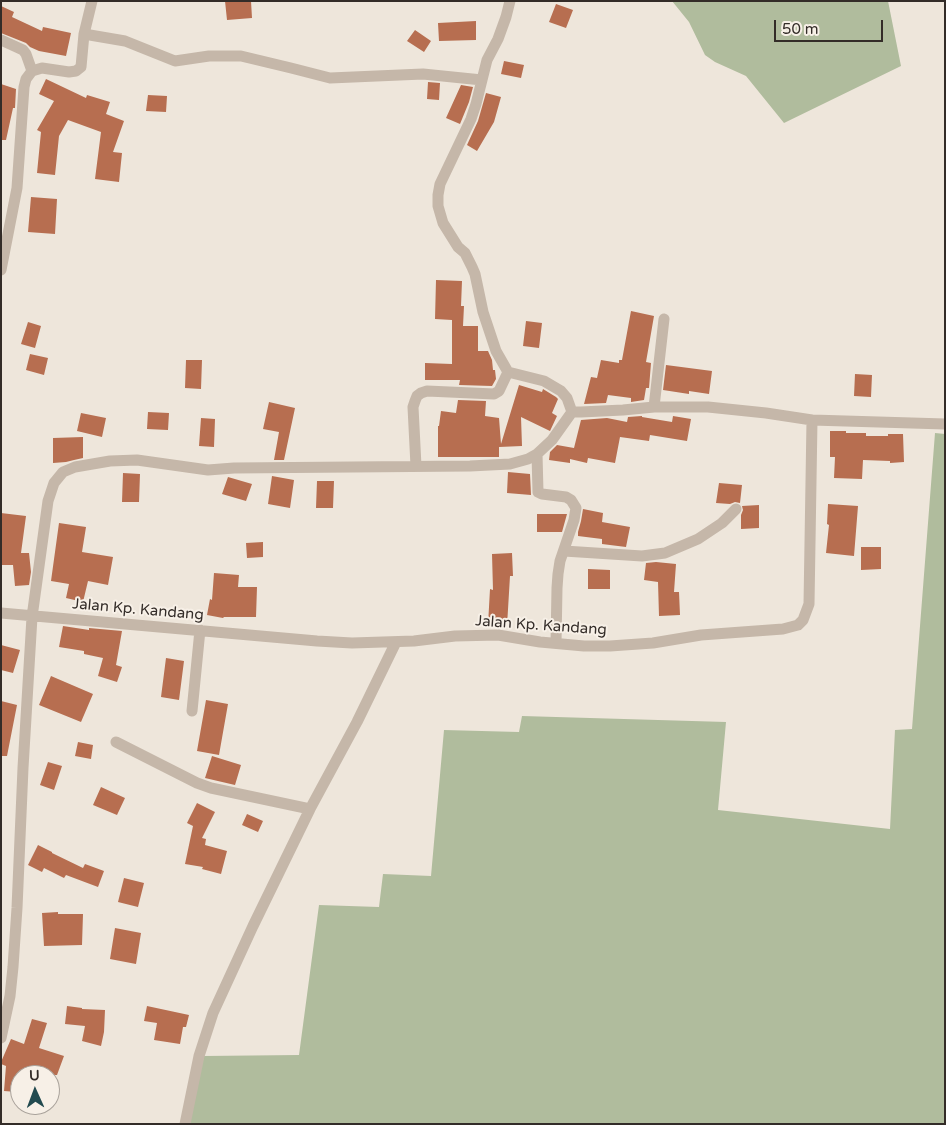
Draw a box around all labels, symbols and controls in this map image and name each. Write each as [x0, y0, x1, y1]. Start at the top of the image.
scale bar [776, 10, 885, 42]
text: 50 m [782, 20, 819, 38]
street label: Jalan Kp. Kandang [72, 595, 204, 625]
street label: Jalan Kp. Kandang [475, 612, 607, 640]
north arrow [10, 1065, 60, 1115]
text: U [29, 1067, 40, 1084]

